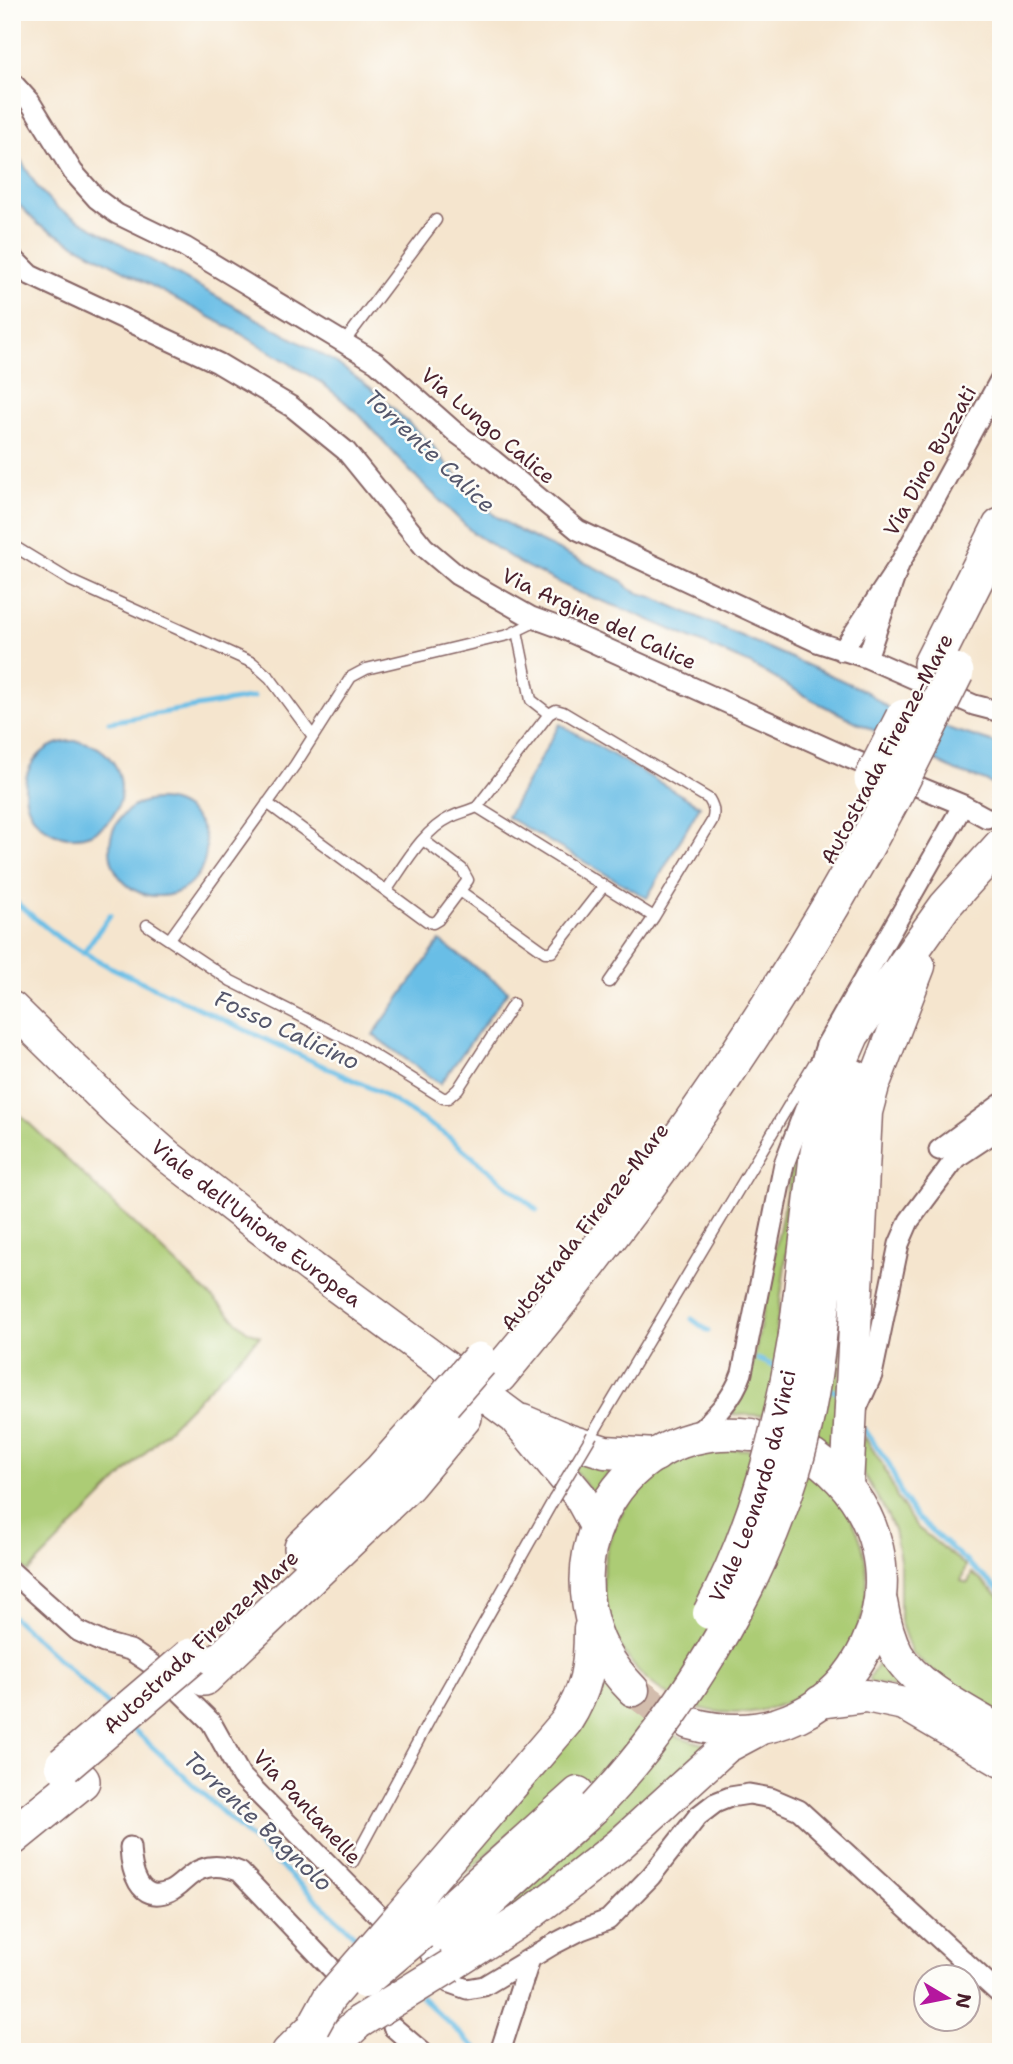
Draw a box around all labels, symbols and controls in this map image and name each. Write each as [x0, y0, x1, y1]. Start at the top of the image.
street label: Via Lungo Calice [415, 361, 561, 491]
street label: Via Dino Buzzati [877, 381, 983, 541]
water label: Torrente Calice [358, 383, 502, 519]
street label: Via Argine del Calice [497, 562, 701, 676]
street label: Autostrada Firenze-Mare [814, 629, 960, 869]
water label: Fosso Calicino [210, 983, 364, 1077]
street label: Autostrada Firenze-Mare [495, 1117, 675, 1337]
street label: Viale dell'Unione Europea [145, 1133, 367, 1314]
street label: Viale Leonardo da Vinci [703, 1368, 802, 1607]
street label: Autostrada Firenze-Mare [97, 1544, 305, 1740]
water label: Torrente Bagnolo [177, 1744, 339, 1898]
street label: Via Pantanelle [247, 1744, 367, 1870]
north arrow [912, 1962, 982, 2032]
text: N [950, 1991, 977, 2010]

